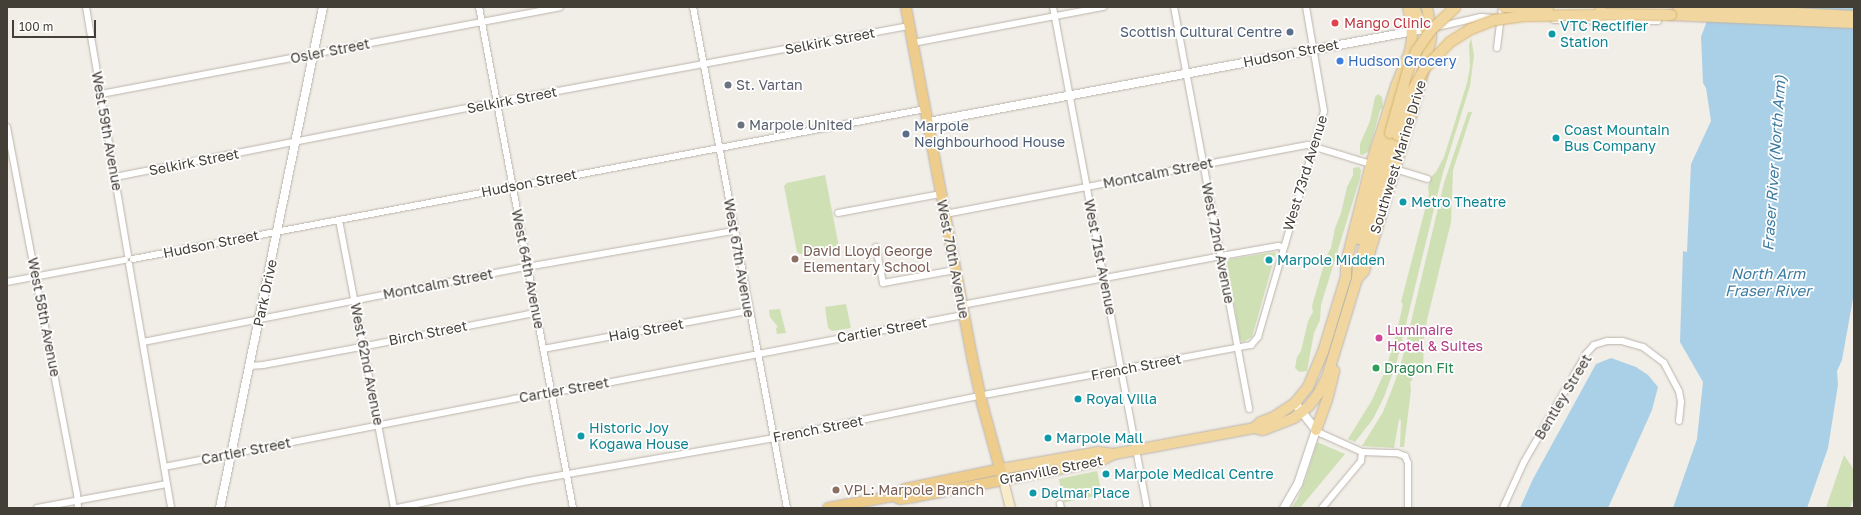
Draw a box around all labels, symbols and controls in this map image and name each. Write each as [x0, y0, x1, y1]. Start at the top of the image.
scale bar [14, 12, 98, 38]
place label: Mango Clinic [1344, 15, 1431, 31]
marker: Mango Clinic [1329, 17, 1341, 29]
place label: VTC Rectifier Station [1560, 18, 1648, 50]
text: 100 m [19, 19, 53, 34]
street label: Selkirk Street [783, 24, 877, 58]
place label: Scottish Cultural Centre [1120, 24, 1282, 40]
marker: Scottish Cultural Centre [1285, 27, 1295, 37]
marker: VTC Rectifier Station [1547, 29, 1557, 39]
street label: Osler Street [289, 35, 371, 67]
street label: Hudson Street [1242, 35, 1340, 71]
place label: Hudson Grocery [1348, 53, 1457, 69]
marker: Hudson Grocery [1335, 56, 1345, 66]
street label: West 59th Avenue [88, 70, 126, 192]
water label: Fraser River (North Arm) [1759, 75, 1789, 251]
place label: St. Vartan [736, 77, 803, 93]
street label: Southwest Marine Drive [1367, 78, 1429, 236]
marker: St. Vartan [723, 80, 733, 90]
street label: Selkirk Street [465, 83, 559, 117]
street label: West 73rd Avenue [1279, 113, 1331, 233]
place label: Marpole United [749, 117, 852, 133]
place label: Marpole Neighbourhood House [914, 118, 1065, 150]
marker: Marpole United [736, 120, 746, 130]
place label: Coast Mountain Bus Company [1564, 122, 1670, 154]
marker: Marpole Neighbourhood House [901, 129, 911, 139]
marker: Coast Mountain Bus Company [1551, 133, 1561, 143]
street label: Selkirk Street [147, 145, 241, 179]
street label: Montcalm Street [1101, 154, 1215, 192]
street label: Hudson Street [480, 165, 578, 201]
street label: West 72nd Avenue [1198, 181, 1238, 305]
place label: Metro Theatre [1411, 194, 1506, 210]
street label: West 67th Avenue [720, 197, 758, 319]
marker: Metro Theatre [1398, 197, 1408, 207]
street label: West 70th Avenue [933, 198, 973, 320]
street label: West 71st Avenue [1081, 198, 1119, 316]
street label: West 64th Avenue [508, 208, 548, 330]
street label: Hudson Street [162, 226, 260, 262]
place label: David Lloyd George Elementary School [803, 243, 933, 276]
place label: Marpole Midden [1277, 252, 1385, 268]
marker: David Lloyd George Elementary School [790, 254, 800, 264]
marker: Marpole Midden [1264, 255, 1274, 265]
street label: West 58th Avenue [24, 256, 64, 378]
street label: Park Drive [250, 258, 280, 328]
water label: North Arm Fraser River [1725, 264, 1811, 299]
street label: Montcalm Street [381, 265, 495, 303]
street label: West 62nd Avenue [347, 301, 387, 427]
street label: Cartier Street [836, 314, 928, 346]
street label: Haig Street [607, 315, 685, 345]
street label: Birch Street [387, 317, 469, 349]
place label: Luminaire Hotel & Suites [1387, 322, 1483, 354]
marker: Luminaire Hotel & Suites [1374, 333, 1384, 343]
street label: French Street [1089, 350, 1183, 384]
street label: Bentley Street [1531, 351, 1595, 443]
place label: Dragon Fit [1384, 360, 1454, 376]
marker: Dragon Fit [1371, 363, 1381, 373]
street label: Cartier Street [518, 374, 610, 406]
place label: Royal Villa [1086, 391, 1157, 407]
marker: Royal Villa [1073, 394, 1083, 404]
street label: French Street [771, 412, 865, 446]
place label: Historic Joy Kogawa House [589, 420, 689, 452]
place label: Marpole Mall [1056, 430, 1143, 446]
marker: Historic Joy Kogawa House [576, 431, 586, 441]
marker: Marpole Mall [1043, 433, 1053, 443]
street label: Cartier Street [200, 434, 292, 468]
street label: Granville Street [998, 452, 1104, 488]
place label: Marpole Medical Centre [1114, 466, 1274, 482]
marker: Marpole Medical Centre [1101, 469, 1111, 479]
place label: VPL: Marpole Branch [844, 482, 984, 498]
marker: VPL: Marpole Branch [831, 485, 841, 495]
place label: Delmar Place [1041, 485, 1130, 501]
marker: Delmar Place [1028, 488, 1038, 498]

